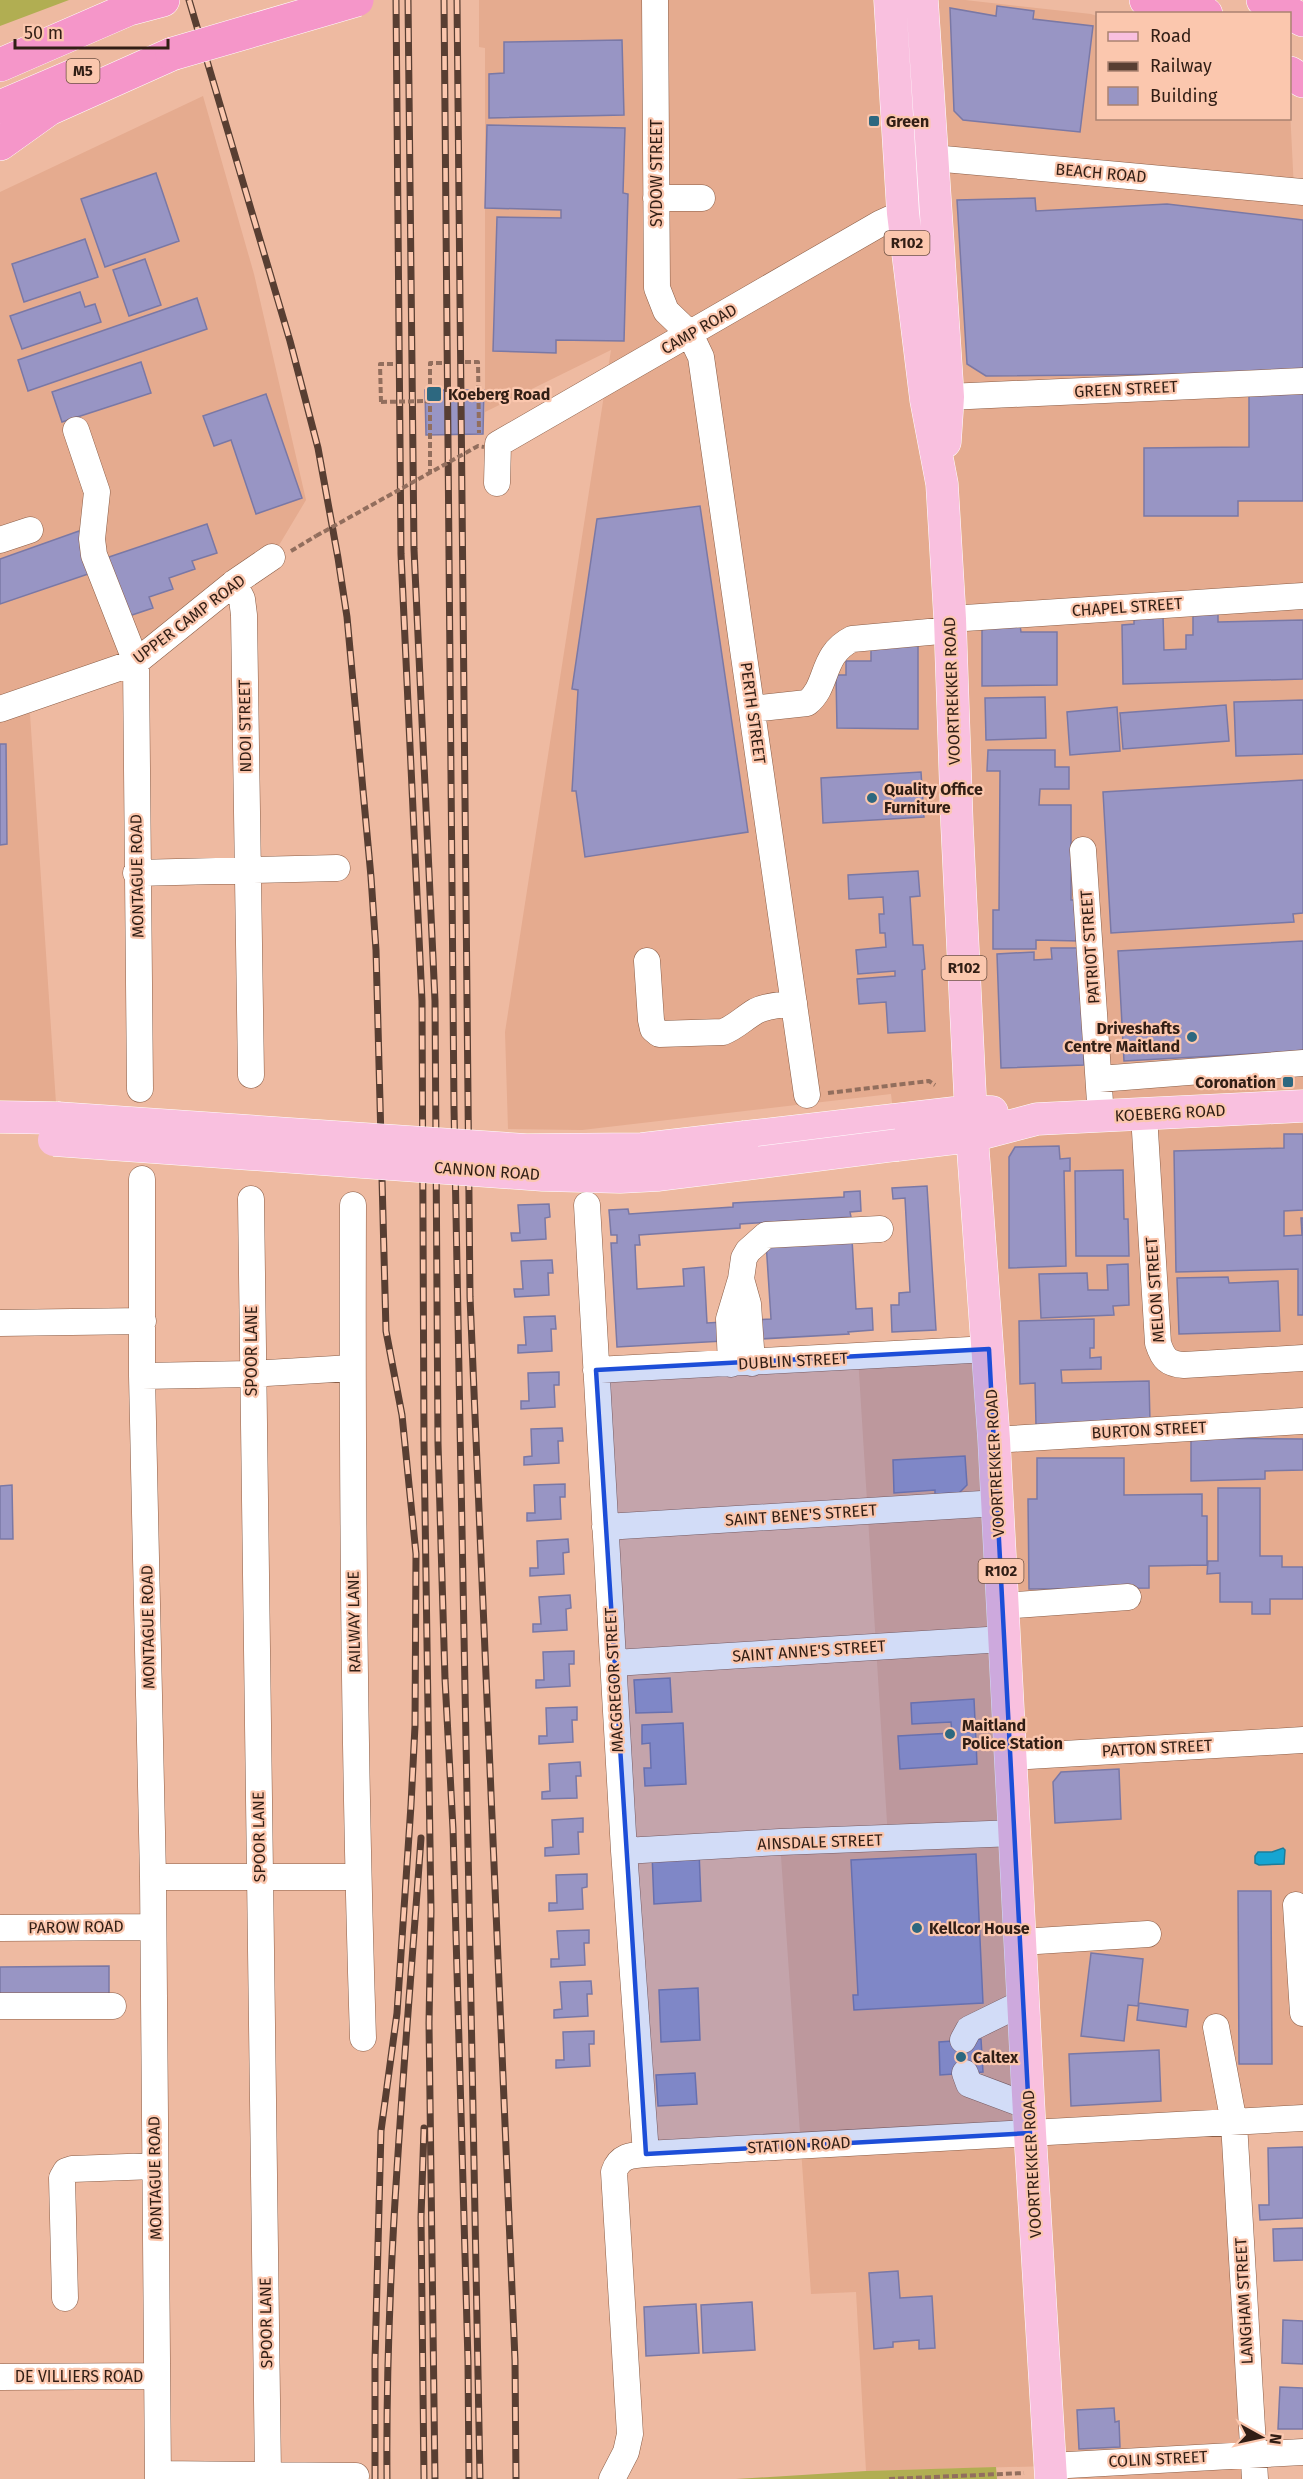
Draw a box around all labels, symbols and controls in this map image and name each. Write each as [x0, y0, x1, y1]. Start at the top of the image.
scale bar [15, 12, 168, 50]
legend [1096, 12, 1291, 120]
text: 50 m [24, 22, 63, 44]
text: Road [1150, 25, 1192, 47]
text: Railway [1150, 55, 1212, 77]
road number: M5 [66, 59, 100, 83]
text: Building [1150, 85, 1218, 107]
place label: Green [886, 112, 929, 131]
marker: Green [867, 114, 881, 128]
street label: SYDOW STREET [647, 118, 666, 227]
street label: BEACH ROAD [1055, 160, 1147, 186]
road number: R102 [884, 231, 930, 255]
street label: CAMP ROAD [658, 300, 740, 358]
street label: GREEN STREET [1074, 377, 1179, 401]
marker: Koeberg Road [425, 385, 443, 403]
place label: Koeberg Road [448, 385, 550, 404]
street label: UPPER CAMP ROAD [129, 571, 249, 667]
street label: CHAPEL STREET [1071, 594, 1184, 620]
street label: VOORTREKKER ROAD [940, 617, 964, 765]
street label: PERTH STREET [736, 661, 770, 766]
street label: NDOI STREET [235, 679, 255, 773]
place label: Quality Office Furniture [884, 780, 983, 817]
marker: Quality Office Furniture [865, 791, 879, 805]
street label: MONTAGUE ROAD [126, 814, 148, 938]
street label: PATRIOT STREET [1076, 889, 1103, 1005]
road number: R102 [942, 956, 986, 980]
place label: Driveshafts Centre Maitland [1064, 1019, 1180, 1056]
marker: Driveshafts Centre Maitland [1185, 1030, 1199, 1044]
place label: Coronation [1195, 1073, 1276, 1092]
marker: Coronation [1281, 1075, 1295, 1089]
street label: KOEBERG ROAD [1114, 1101, 1226, 1125]
street label: CANNON ROAD [433, 1158, 541, 1184]
street label: MELON STREET [1142, 1236, 1168, 1344]
street label: SPOOR LANE [242, 1306, 261, 1396]
street label: DUBLIN STREET [737, 1349, 849, 1373]
street label: VOORTREKKER ROAD [982, 1389, 1008, 1537]
street label: BURTON STREET [1091, 1417, 1208, 1443]
street label: SAINT BENE'S STREET [725, 1500, 878, 1530]
road number: R102 [978, 1559, 1024, 1583]
street label: MONTAGUE ROAD [137, 1565, 159, 1689]
street label: RAILWAY LANE [344, 1571, 364, 1673]
street label: MACGREGOR STREET [601, 1606, 627, 1753]
street label: SAINT ANNE'S STREET [732, 1636, 887, 1666]
place label: Maitland Police Station [962, 1716, 1063, 1753]
marker: Maitland Police Station [943, 1727, 957, 1741]
street label: PATTON STREET [1101, 1736, 1213, 1760]
street label: SPOOR LANE [249, 1791, 269, 1883]
street label: AINSDALE STREET [757, 1830, 884, 1854]
street label: PAROW ROAD [28, 1917, 124, 1937]
place label: Kellcor House [929, 1919, 1030, 1938]
marker: Kellcor House [910, 1921, 924, 1935]
place label: Caltex [973, 2048, 1019, 2067]
marker: Caltex [954, 2050, 968, 2064]
street label: VOORTREKKER ROAD [1019, 2090, 1045, 2238]
street label: MONTAGUE ROAD [144, 2116, 166, 2240]
street label: STATION ROAD [747, 2133, 851, 2157]
street label: LANGHAM STREET [1231, 2237, 1257, 2365]
street label: SPOOR LANE [256, 2277, 276, 2369]
street label: DE VILLIERS ROAD [15, 2367, 143, 2386]
north arrow [1231, 2407, 1291, 2467]
text: N [1265, 2432, 1286, 2446]
street label: COLIN STREET [1108, 2447, 1209, 2471]

